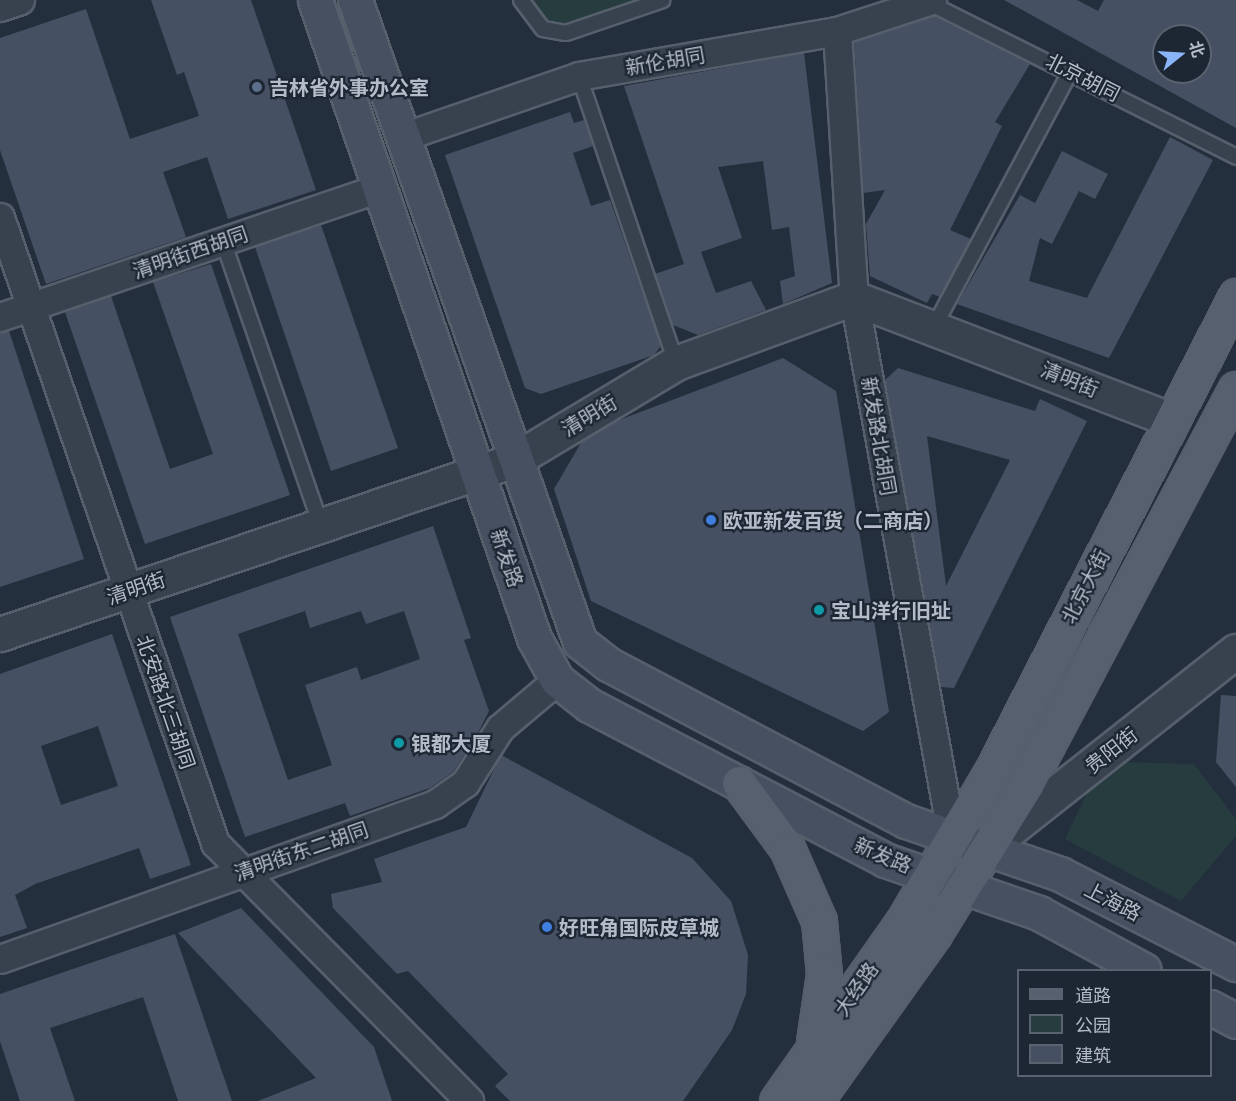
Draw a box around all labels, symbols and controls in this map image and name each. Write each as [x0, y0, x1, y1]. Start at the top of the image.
north arrow [1152, 24, 1212, 84]
text: 北 [1185, 38, 1209, 60]
street label: 新伦胡同 [624, 42, 706, 80]
street label: 北京胡同 [1042, 48, 1124, 106]
place label: 吉林省外事办公室 [269, 75, 429, 99]
marker: 吉林省外事办公室 [250, 80, 264, 94]
street label: 清明街西胡同 [129, 221, 251, 283]
street label: 清明街 [1038, 357, 1102, 401]
street label: 新发路北胡同 [857, 375, 901, 497]
street label: 清明街 [557, 389, 621, 441]
place label: 欧亚新发百货（二商店） [723, 508, 943, 532]
marker: 欧亚新发百货（二商店） [704, 513, 718, 527]
street label: 新发路 [486, 526, 528, 590]
street label: 北京大街 [1056, 545, 1114, 627]
street label: 清明街 [104, 567, 168, 609]
place label: 宝山洋行旧址 [831, 598, 951, 622]
marker: 宝山洋行旧址 [812, 603, 826, 617]
street label: 北安路北三胡同 [132, 632, 200, 772]
street label: 贵阳街 [1080, 722, 1142, 778]
place label: 银都大厦 [411, 731, 491, 755]
marker: 银都大厦 [392, 736, 406, 750]
street label: 清明街东二胡同 [231, 817, 371, 885]
street label: 新发路 [851, 832, 915, 878]
street label: 上海路 [1081, 877, 1145, 925]
place label: 好旺角国际皮草城 [559, 915, 719, 939]
marker: 好旺角国际皮草城 [540, 920, 554, 934]
street label: 大经路 [829, 958, 883, 1020]
legend [1017, 969, 1212, 1077]
text: 道路 [1075, 984, 1111, 1006]
text: 公园 [1075, 1014, 1111, 1036]
text: 建筑 [1075, 1044, 1111, 1066]

